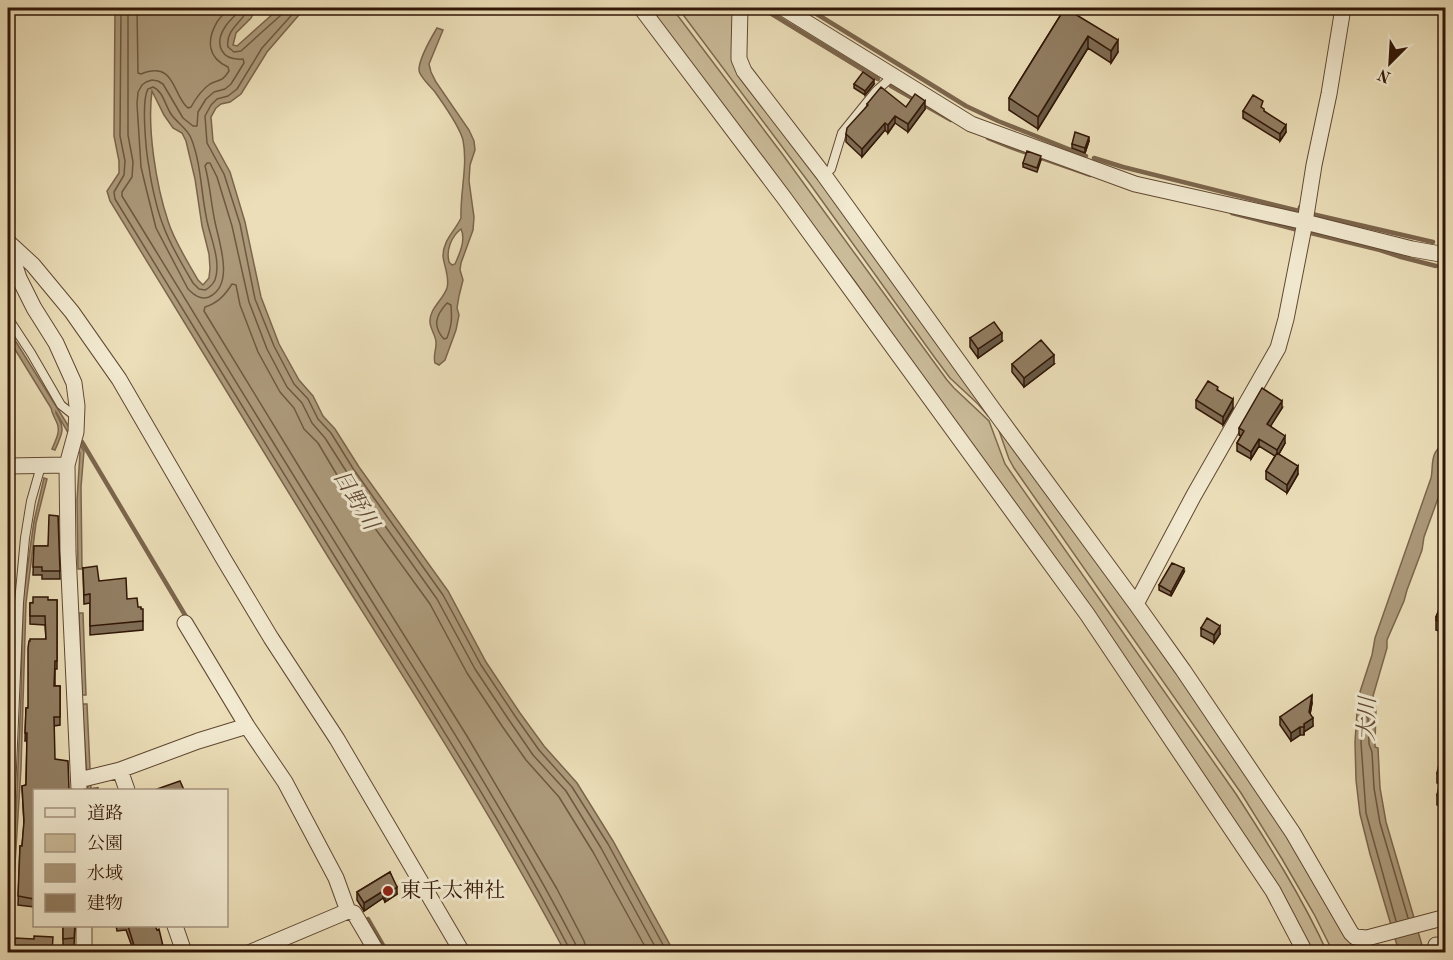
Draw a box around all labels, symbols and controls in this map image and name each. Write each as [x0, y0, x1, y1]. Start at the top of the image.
north arrow [1360, 33, 1420, 93]
text: N [1375, 65, 1394, 85]
water label: 日野川 [329, 466, 383, 536]
water label: 大川 [1354, 695, 1380, 741]
legend [33, 789, 228, 927]
text: 道路 [87, 803, 123, 823]
text: 公園 [87, 834, 123, 853]
text: 水域 [87, 863, 123, 883]
place label: 東千太神社 [400, 879, 505, 902]
marker: 東千太神社 [381, 884, 395, 898]
text: 建物 [87, 893, 123, 913]

